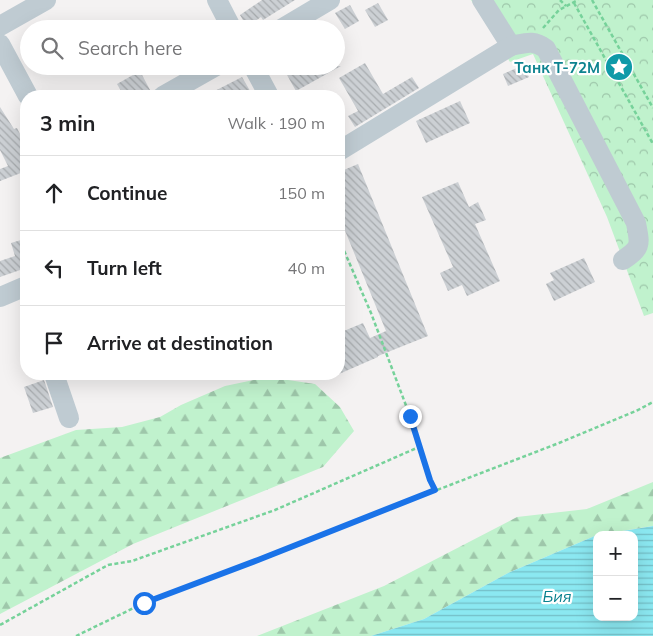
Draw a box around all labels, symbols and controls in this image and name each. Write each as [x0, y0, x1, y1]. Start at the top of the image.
search box [20, 20, 345, 75]
icon: search [38, 34, 66, 62]
text: Search here [78, 36, 182, 60]
place icon: Танк Т-72М [604, 52, 634, 82]
place label: Танк Т-72М [514, 58, 600, 77]
text: 3 min [40, 110, 95, 136]
text: Walk · 190 m [227, 113, 325, 133]
icon: ahead [40, 179, 68, 207]
text: Continue [87, 181, 167, 205]
text: 150 m [278, 183, 325, 203]
icon: left [40, 254, 68, 282]
text: Turn left [87, 256, 162, 280]
text: 40 m [288, 258, 325, 278]
icon: arrive [40, 329, 68, 357]
text: Arrive at destination [87, 331, 273, 355]
route end [399, 405, 422, 428]
map controls [593, 531, 638, 621]
button: + [593, 531, 638, 576]
button: − [593, 576, 638, 621]
water label: Бия [542, 586, 572, 606]
route start [133, 592, 156, 615]

